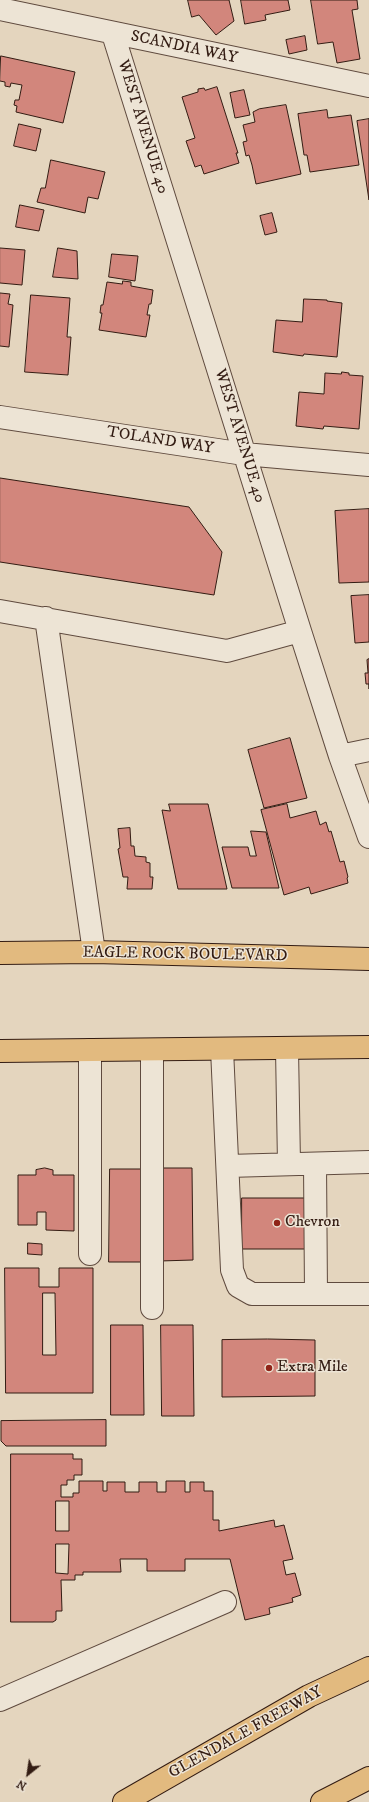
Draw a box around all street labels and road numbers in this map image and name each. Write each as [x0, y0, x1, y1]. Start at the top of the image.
street label: SCANDIA WAY [129, 27, 239, 69]
street label: WEST AVENUE 40 [112, 58, 172, 196]
street label: WEST AVENUE 40 [209, 367, 269, 505]
street label: TOLAND WAY [105, 423, 215, 459]
street label: EAGLE ROCK BOULEVARD [82, 944, 288, 966]
street label: GLENDALE FREEWAY [166, 1683, 326, 1783]

